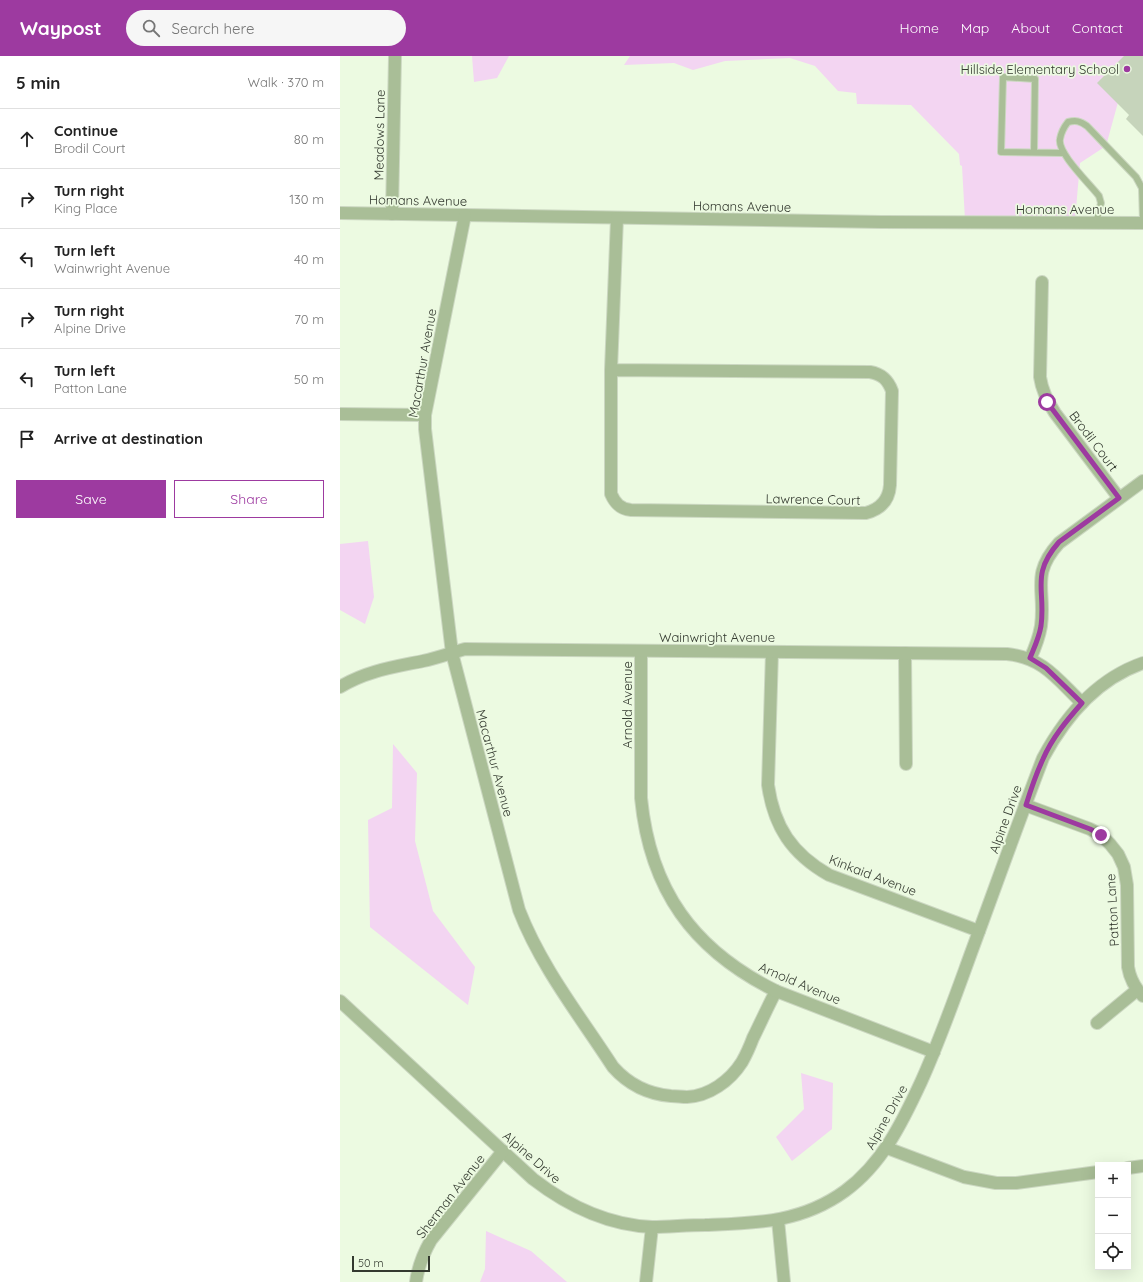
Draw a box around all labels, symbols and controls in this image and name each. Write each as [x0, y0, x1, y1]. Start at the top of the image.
search box [126, 10, 406, 46]
text: Waypost [20, 16, 102, 40]
icon: search [140, 17, 162, 39]
text: Search here [172, 19, 254, 38]
text: Home [900, 19, 939, 37]
text: Map [961, 19, 989, 37]
text: About [1011, 19, 1050, 37]
text: Contact [1072, 19, 1123, 37]
place label: Hillside Elementary School [961, 61, 1119, 77]
marker: Hillside Elementary School [1122, 64, 1132, 74]
text: 5 min [16, 72, 60, 93]
text: Walk · 370 m [247, 74, 324, 90]
street label: Meadows Lane [370, 89, 388, 181]
text: Continue [54, 121, 118, 140]
icon: ahead [16, 128, 38, 150]
text: 80 m [294, 131, 324, 147]
text: Brodil Court [54, 140, 125, 156]
text: Turn right [54, 181, 125, 200]
icon: right [16, 188, 38, 210]
text: 130 m [289, 191, 324, 207]
street label: Homans Avenue [369, 191, 467, 209]
street label: Homans Avenue [693, 197, 791, 215]
text: King Place [54, 200, 117, 216]
street label: Homans Avenue [1016, 201, 1114, 217]
text: Turn left [54, 241, 116, 260]
icon: left [16, 248, 38, 270]
text: 40 m [294, 251, 324, 267]
text: Wainwright Avenue [54, 260, 170, 276]
text: Turn right [54, 301, 125, 320]
street label: Macarthur Avenue [405, 307, 439, 419]
icon: right [16, 308, 38, 330]
text: 70 m [294, 311, 324, 327]
text: Alpine Drive [54, 320, 126, 336]
text: Turn left [54, 361, 116, 380]
icon: left [16, 368, 38, 390]
text: 50 m [294, 371, 324, 387]
text: Patton Lane [54, 380, 127, 396]
route start [1038, 393, 1056, 411]
street label: Brodil Court [1066, 408, 1122, 474]
icon: arrive [16, 428, 38, 450]
text: Arrive at destination [54, 429, 203, 448]
button: Save [16, 480, 166, 518]
button: Share [174, 480, 324, 518]
street label: Lawrence Court [765, 490, 861, 508]
street label: Wainwright Avenue [659, 629, 775, 645]
street label: Arnold Avenue [619, 661, 635, 749]
street label: Macarthur Avenue [473, 708, 517, 818]
street label: Alpine Drive [985, 783, 1025, 855]
route end [1092, 826, 1110, 844]
street label: Kinkaid Avenue [827, 851, 919, 899]
street label: Patton Lane [1102, 873, 1122, 947]
street label: Arnold Avenue [757, 959, 843, 1007]
street label: Alpine Drive [862, 1082, 910, 1152]
street label: Alpine Drive [500, 1127, 564, 1187]
street label: Sherman Avenue [412, 1151, 488, 1241]
map controls [1095, 1162, 1131, 1270]
button: + [1095, 1162, 1131, 1198]
button: − [1095, 1198, 1131, 1234]
button: locate [1095, 1234, 1131, 1270]
scale bar [352, 1254, 430, 1273]
text: 50 m [358, 1256, 384, 1270]

